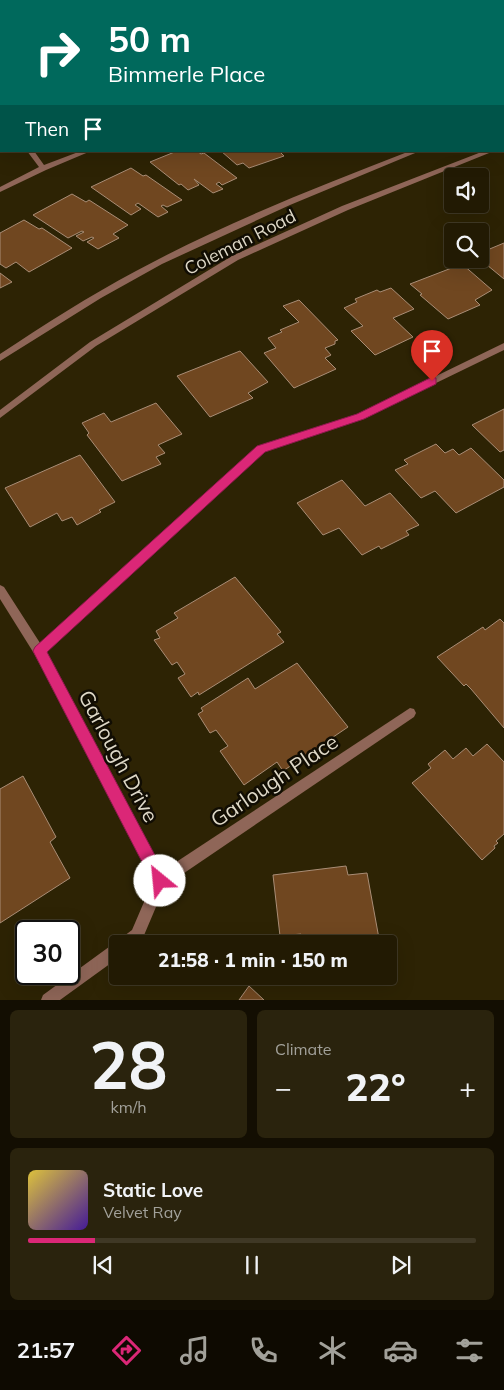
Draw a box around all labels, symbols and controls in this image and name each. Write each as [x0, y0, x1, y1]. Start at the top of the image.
text: 50 m [108, 17, 191, 61]
icon: right [25, 20, 90, 85]
text: Bimmerle Place [108, 60, 265, 88]
icon: arrive [79, 115, 107, 143]
text: Then [25, 117, 69, 141]
map controls [444, 168, 489, 268]
button: sound [444, 168, 489, 213]
street label: Coleman Road [180, 204, 300, 280]
button: search [444, 223, 489, 268]
pin [411, 330, 453, 381]
icon: arrive [418, 337, 446, 365]
street label: Garlough Drive [73, 686, 165, 826]
street label: Garlough Place [205, 728, 343, 832]
position arrow [133, 854, 185, 906]
speed limit sign: 30 [15, 920, 80, 985]
text: 21:58 · 1 min · 150 m [158, 948, 348, 972]
text: 28 [89, 1024, 168, 1105]
text: Climate [275, 1039, 331, 1059]
text: 22° [345, 1063, 406, 1111]
text: − [275, 1070, 292, 1105]
text: + [459, 1070, 476, 1105]
text: km/h [110, 1097, 147, 1117]
text: Static Love [103, 1178, 203, 1202]
text: Velvet Ray [103, 1202, 182, 1222]
icon: previous [89, 1251, 117, 1279]
icon: pause [238, 1251, 266, 1279]
icon: next [387, 1251, 415, 1279]
icon: directions [109, 1333, 144, 1368]
icon: music [177, 1333, 212, 1368]
icon: phone [246, 1333, 281, 1368]
icon: climate [315, 1333, 350, 1368]
icon: car [383, 1333, 418, 1368]
icon: filters [452, 1333, 487, 1368]
text: 21:57 [17, 1336, 75, 1364]

